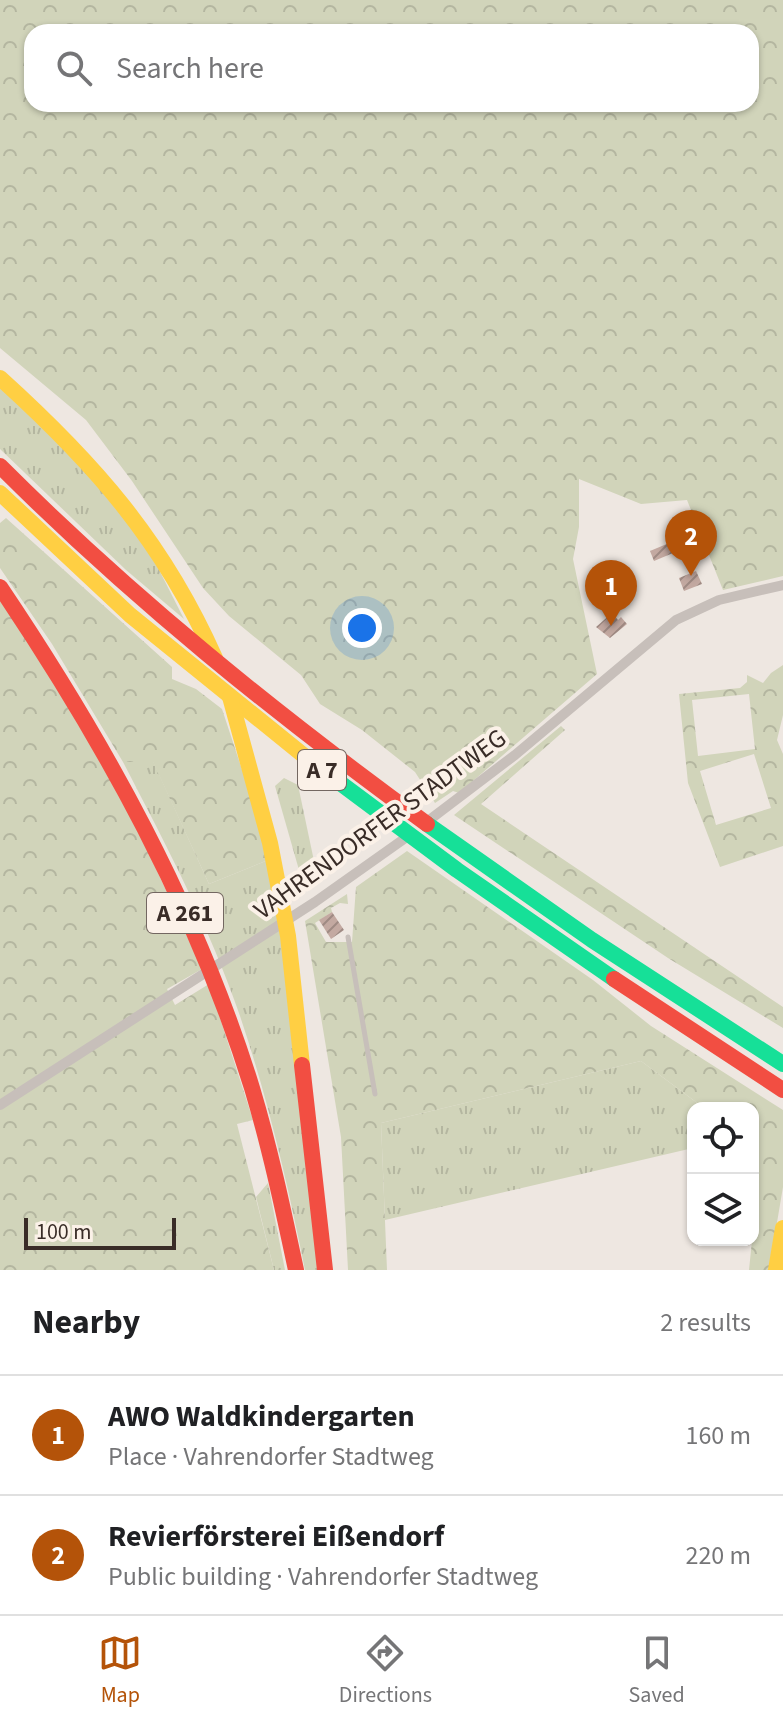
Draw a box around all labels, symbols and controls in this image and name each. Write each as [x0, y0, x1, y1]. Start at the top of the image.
search box [24, 24, 759, 112]
icon: search [52, 46, 96, 90]
text: Search here [116, 47, 264, 90]
pin: 2 [665, 510, 717, 576]
pin: 1 [585, 560, 637, 626]
your location [342, 608, 382, 648]
street label: VAHRENDORFER STADTWEG [246, 720, 514, 928]
road number: A 7 [298, 750, 346, 790]
road number: A 261 [147, 893, 223, 933]
map controls [687, 1102, 759, 1246]
button: locate [687, 1102, 759, 1174]
button: layers [687, 1174, 759, 1246]
scale bar [24, 1214, 176, 1250]
text: 100 m [36, 1216, 91, 1248]
text: Nearby [32, 1298, 140, 1347]
text: 2 results [660, 1304, 751, 1341]
text: AWO Waldkindergarten [108, 1395, 415, 1438]
text: 1 [51, 1417, 65, 1454]
text: 160 m [685, 1417, 751, 1454]
text: Place · Vahrendorfer Stadtweg [108, 1438, 434, 1475]
text: Revierförsterei Eißendorf [108, 1515, 444, 1558]
text: 2 [51, 1537, 65, 1574]
text: 220 m [685, 1537, 751, 1574]
text: Public building · Vahrendorfer Stadtweg [108, 1558, 538, 1595]
tab: Map [98, 1631, 142, 1711]
tab: Directions [339, 1631, 432, 1711]
tab: Saved [629, 1631, 685, 1711]

